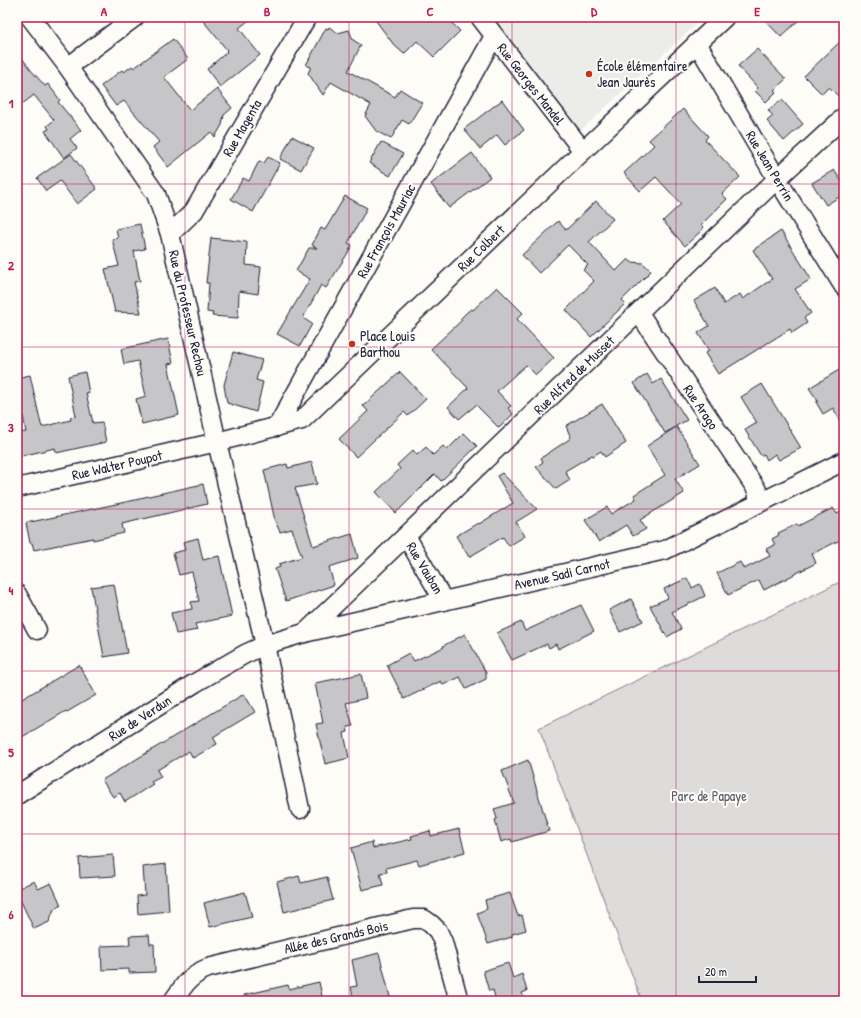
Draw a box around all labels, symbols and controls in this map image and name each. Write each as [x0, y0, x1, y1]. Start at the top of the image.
text: A [101, 2, 108, 20]
text: B [264, 2, 271, 20]
text: C [426, 2, 434, 20]
text: D [591, 2, 598, 20]
text: E [754, 2, 760, 20]
street label: Rue Georges Mandel [493, 39, 570, 130]
place label: École élémentaire Jean Jaurès [597, 56, 688, 91]
marker: École élémentaire Jean Jaurès [584, 69, 594, 79]
text: 1 [9, 94, 14, 112]
street label: Rue Magenta [218, 95, 267, 160]
street label: Rue Jean Perrin [742, 127, 799, 205]
street label: Rue François Mauriac [352, 180, 420, 281]
street label: Rue Colbert [453, 220, 509, 275]
street label: Rue du Professeur Rechou [165, 248, 212, 378]
text: 2 [8, 256, 15, 274]
place label: Place Louis Barthou [360, 326, 415, 361]
street label: Rue Alfred de Musset [529, 331, 618, 418]
marker: Place Louis Barthou [347, 339, 357, 349]
street label: Rue Arago [679, 381, 724, 434]
text: 3 [8, 418, 14, 436]
street label: Rue Walter Poupot [70, 445, 164, 485]
street label: Rue Vauban [403, 538, 448, 597]
street label: Avenue Sadi Carnot [512, 553, 612, 594]
text: 4 [9, 581, 14, 599]
street label: Rue de Verdun [105, 690, 175, 745]
text: 5 [8, 743, 14, 761]
park label: Parc de Papaye [671, 786, 747, 806]
text: 6 [8, 905, 14, 923]
street label: Allée des Grands Bois [282, 915, 390, 958]
scale bar [699, 958, 756, 984]
text: 20 m [705, 963, 727, 980]

